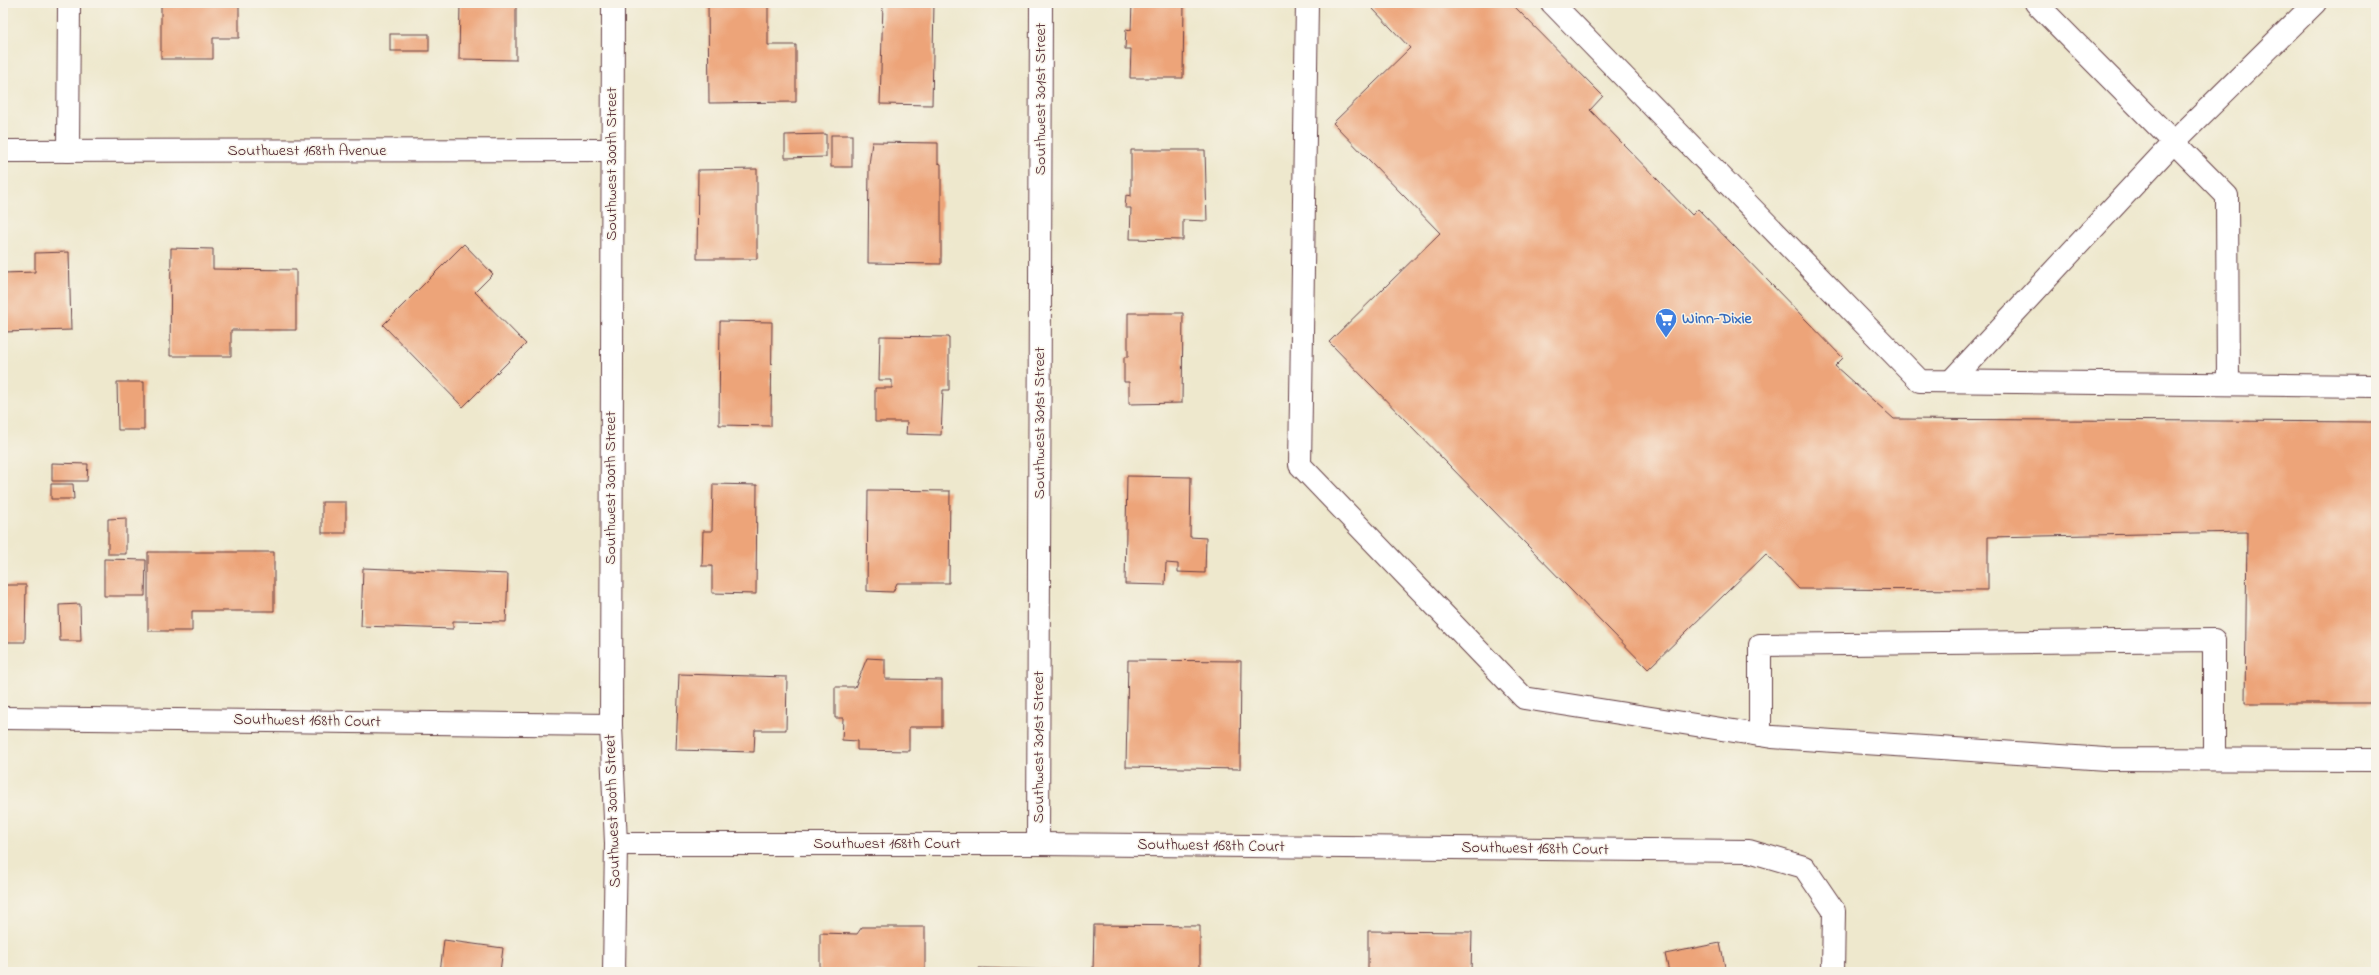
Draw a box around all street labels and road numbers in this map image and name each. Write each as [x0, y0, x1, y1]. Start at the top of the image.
street label: Southwest 301st Street [1029, 22, 1053, 175]
street label: Southwest 300th Street [600, 87, 624, 241]
street label: Southwest 168th Avenue [228, 139, 387, 163]
street label: Southwest 301st Street [1028, 346, 1052, 499]
street label: Southwest 300th Street [599, 411, 623, 565]
street label: Southwest 301st Street [1027, 670, 1051, 823]
street label: Southwest 168th Court [233, 708, 382, 734]
street label: Southwest 300th Street [598, 733, 628, 888]
street label: Southwest 168th Court [813, 832, 961, 856]
street label: Southwest 168th Court [1137, 833, 1286, 859]
street label: Southwest 168th Court [1461, 836, 1610, 862]

